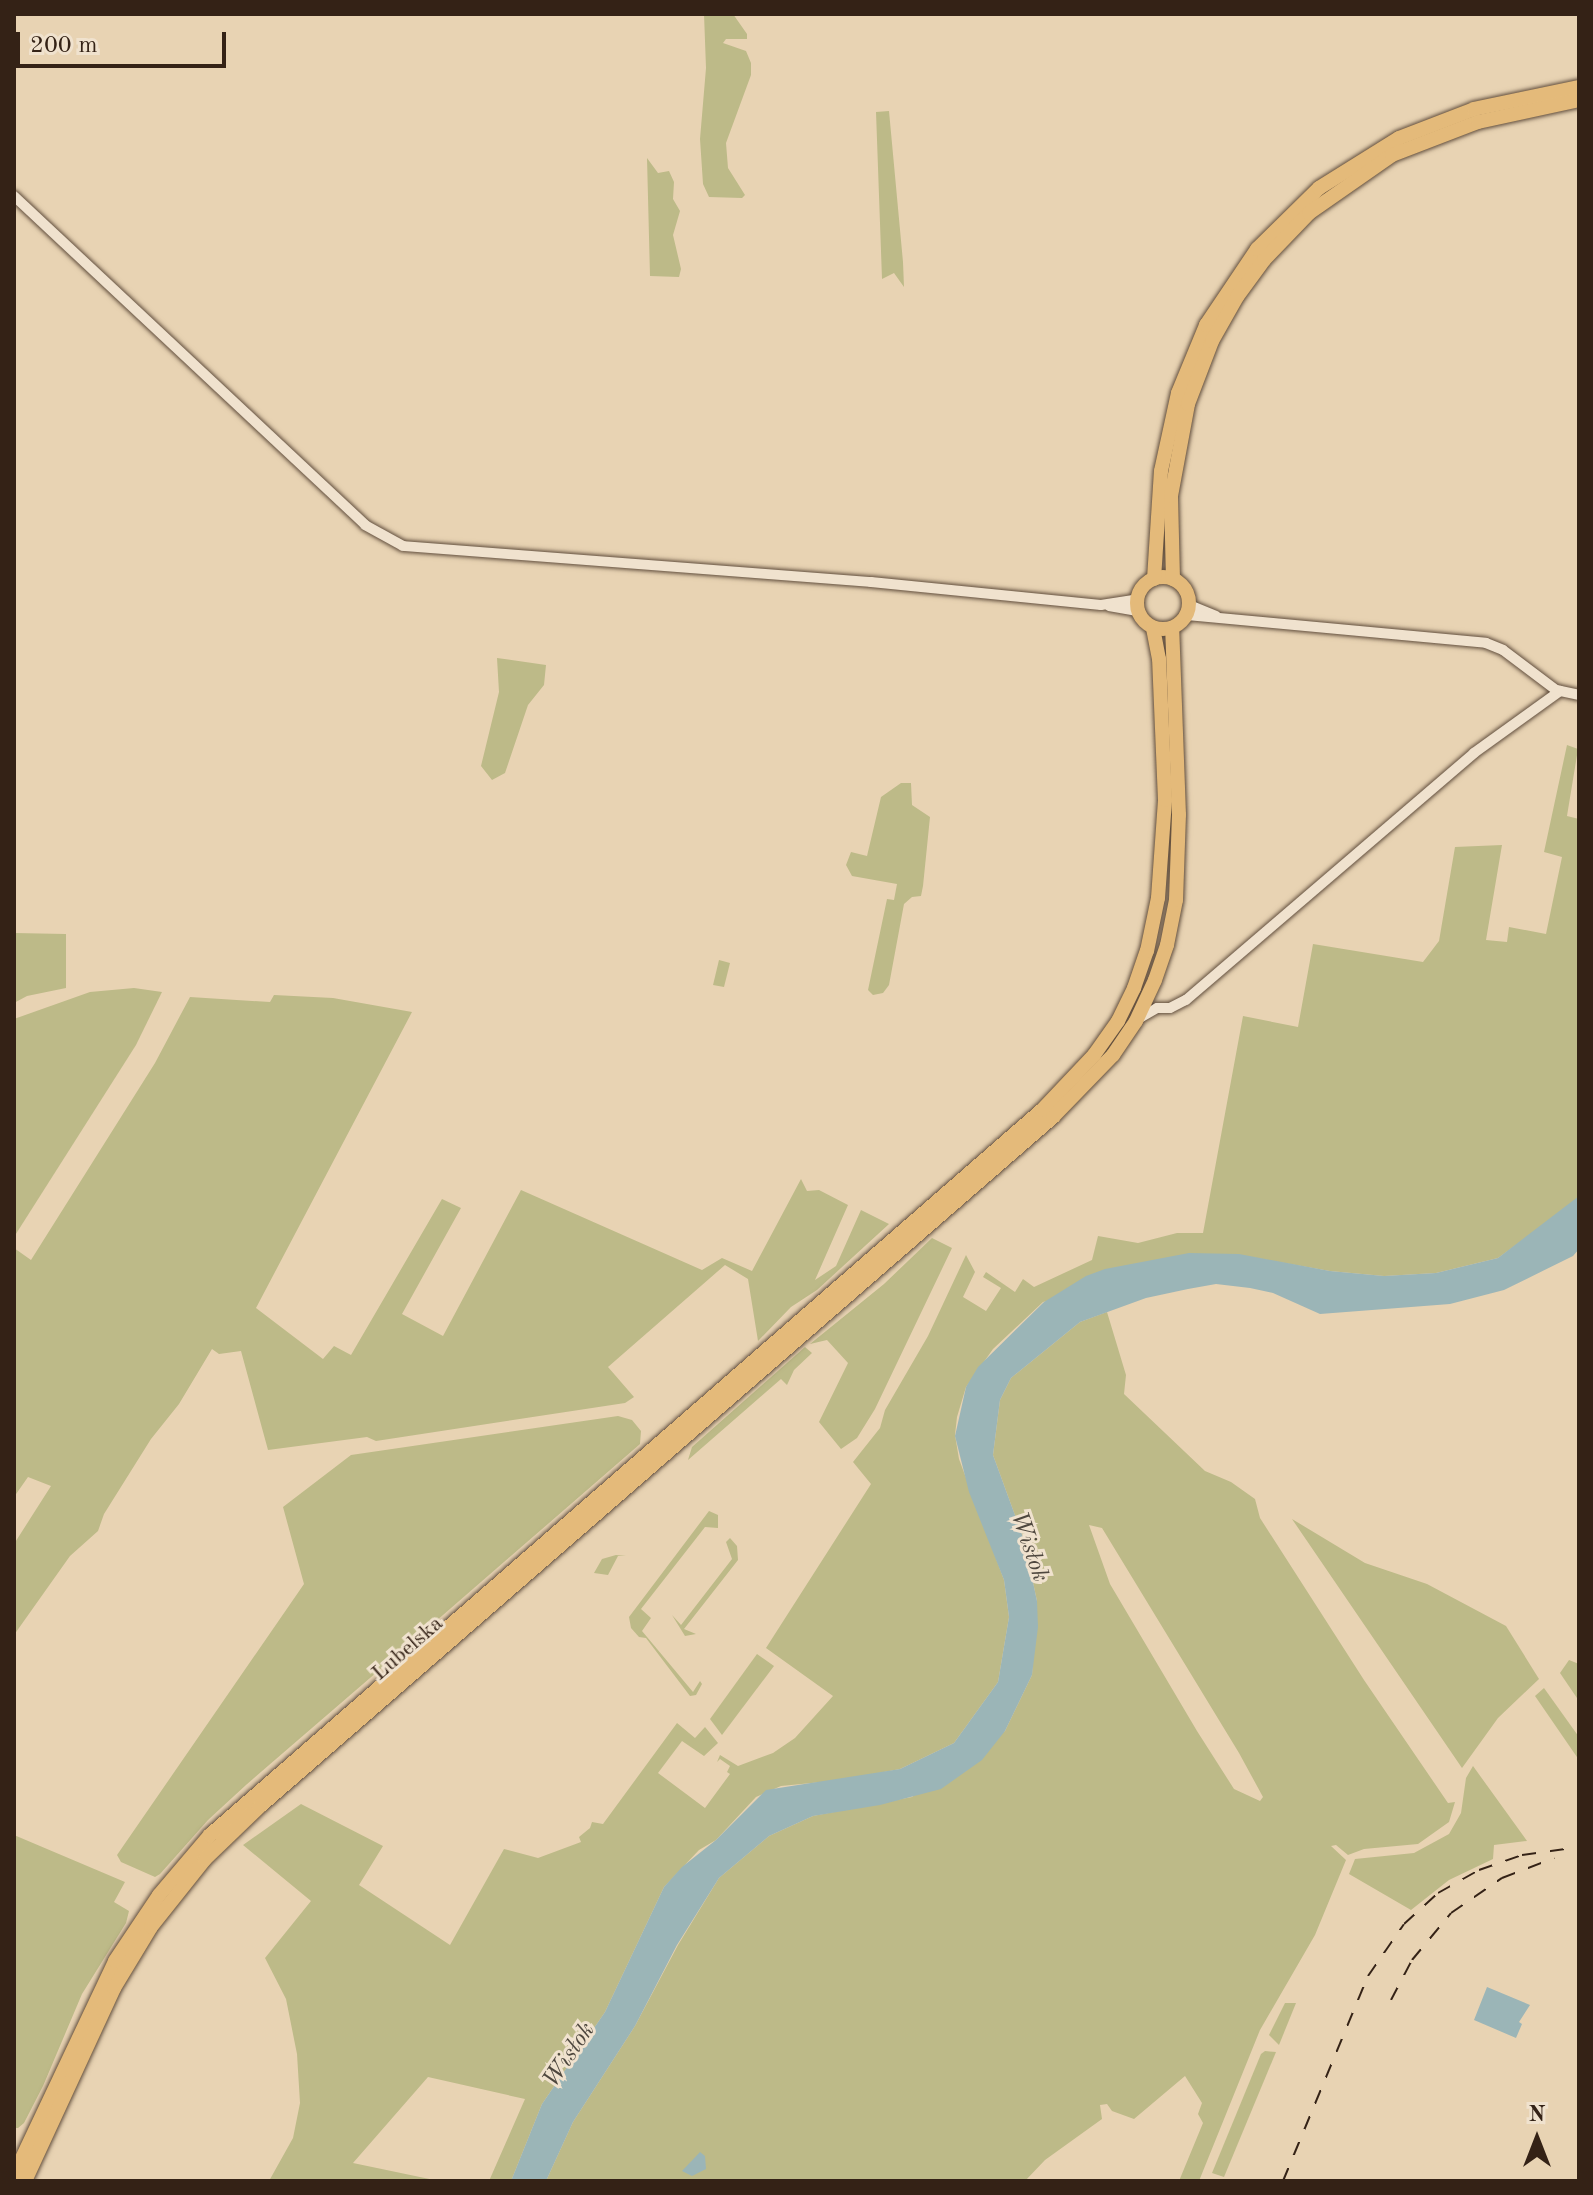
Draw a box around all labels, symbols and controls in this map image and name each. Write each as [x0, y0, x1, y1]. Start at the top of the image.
scale bar [20, 16, 230, 66]
text: 200 m [30, 34, 98, 58]
water label: Wisłok [1003, 1508, 1053, 1586]
street label: Lubelska [367, 1611, 449, 1687]
water label: Wisłok [538, 2018, 602, 2094]
north arrow [1497, 2099, 1577, 2179]
text: N [1529, 2104, 1545, 2126]

